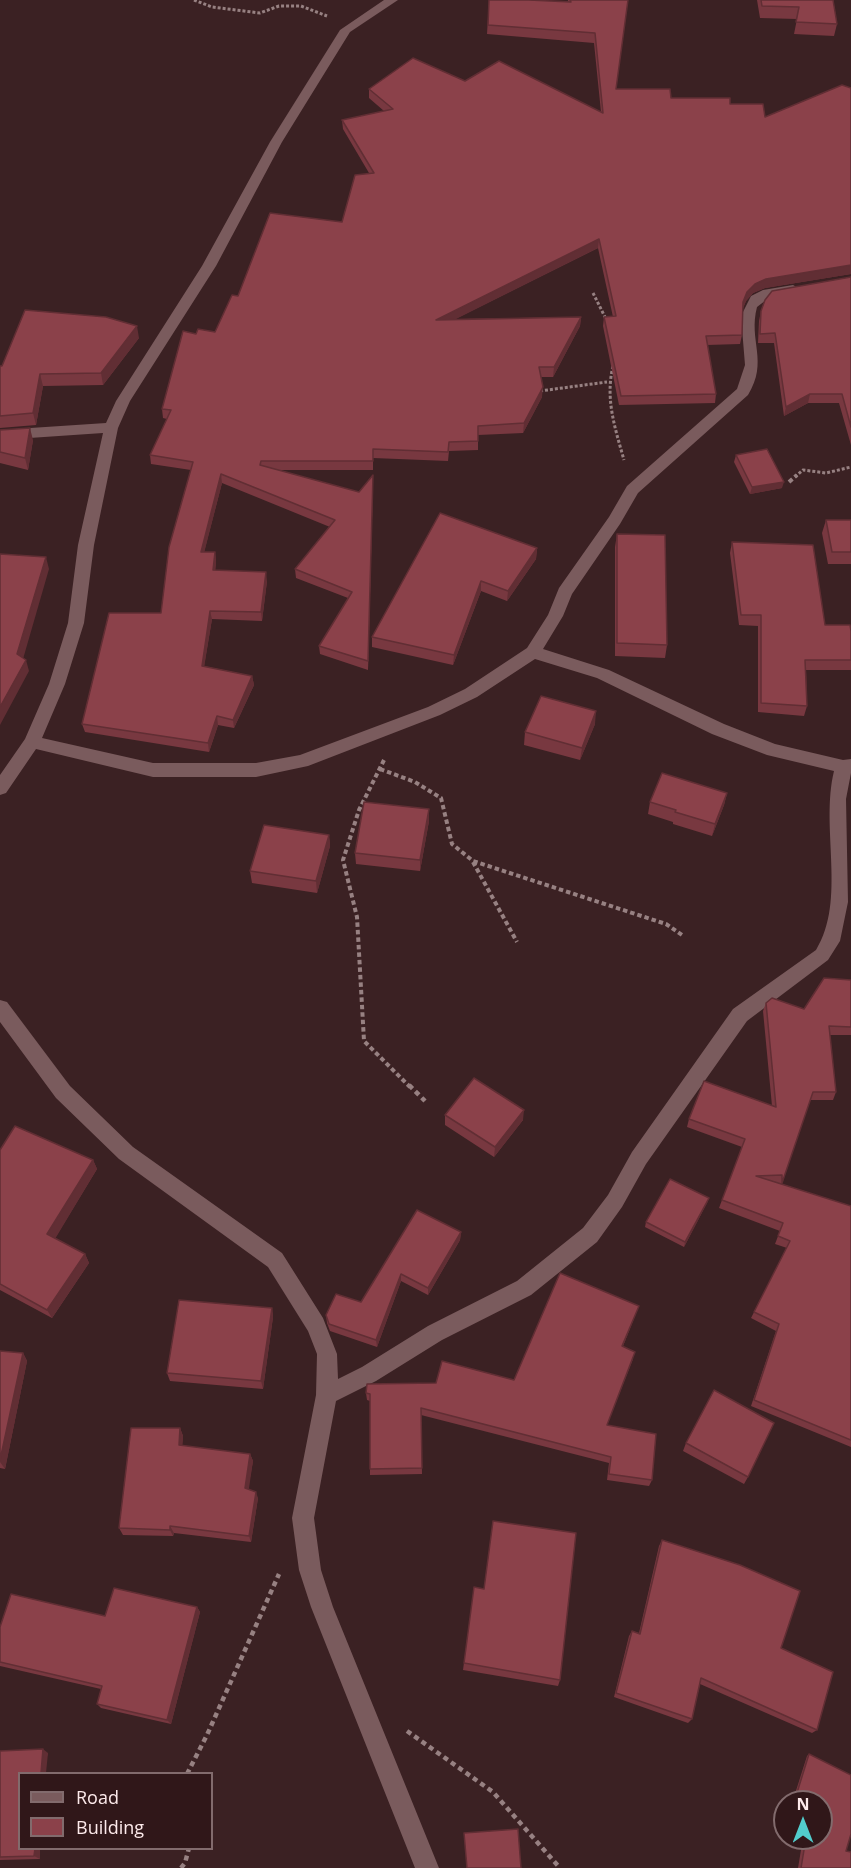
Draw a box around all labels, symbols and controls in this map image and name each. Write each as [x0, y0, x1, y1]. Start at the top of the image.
legend [18, 1772, 213, 1850]
text: Road [76, 1785, 119, 1809]
north arrow [773, 1790, 833, 1850]
text: N [796, 1793, 810, 1815]
text: Building [76, 1815, 144, 1839]

